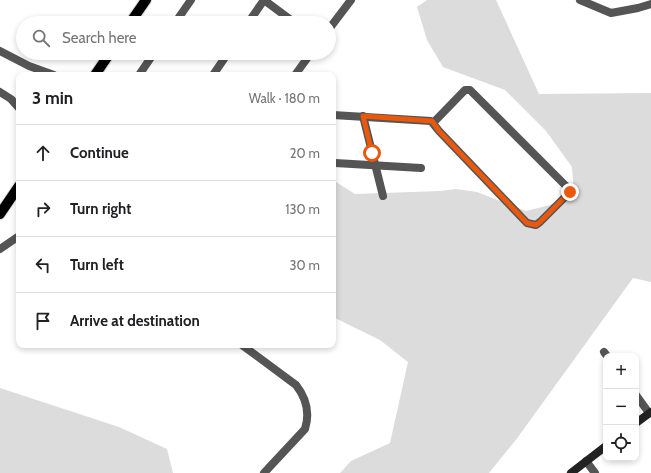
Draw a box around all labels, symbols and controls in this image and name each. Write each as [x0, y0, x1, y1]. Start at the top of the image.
search box [16, 16, 336, 60]
icon: search [30, 27, 52, 49]
text: Search here [62, 29, 137, 47]
text: 3 min [32, 88, 73, 108]
text: Walk · 180 m [249, 90, 320, 106]
icon: ahead [32, 142, 54, 164]
text: Continue [70, 144, 129, 162]
route start [363, 144, 381, 162]
text: 20 m [290, 145, 320, 161]
route end [561, 183, 579, 201]
icon: right [32, 198, 54, 220]
text: Turn right [70, 200, 131, 218]
text: 130 m [285, 201, 320, 217]
icon: left [32, 254, 54, 276]
text: Turn left [70, 256, 124, 274]
text: 30 m [290, 257, 320, 273]
icon: arrive [32, 310, 54, 332]
text: Arrive at destination [70, 312, 200, 330]
map controls [603, 353, 639, 461]
button: + [603, 353, 639, 389]
button: − [603, 389, 639, 425]
button: locate [603, 425, 639, 461]

